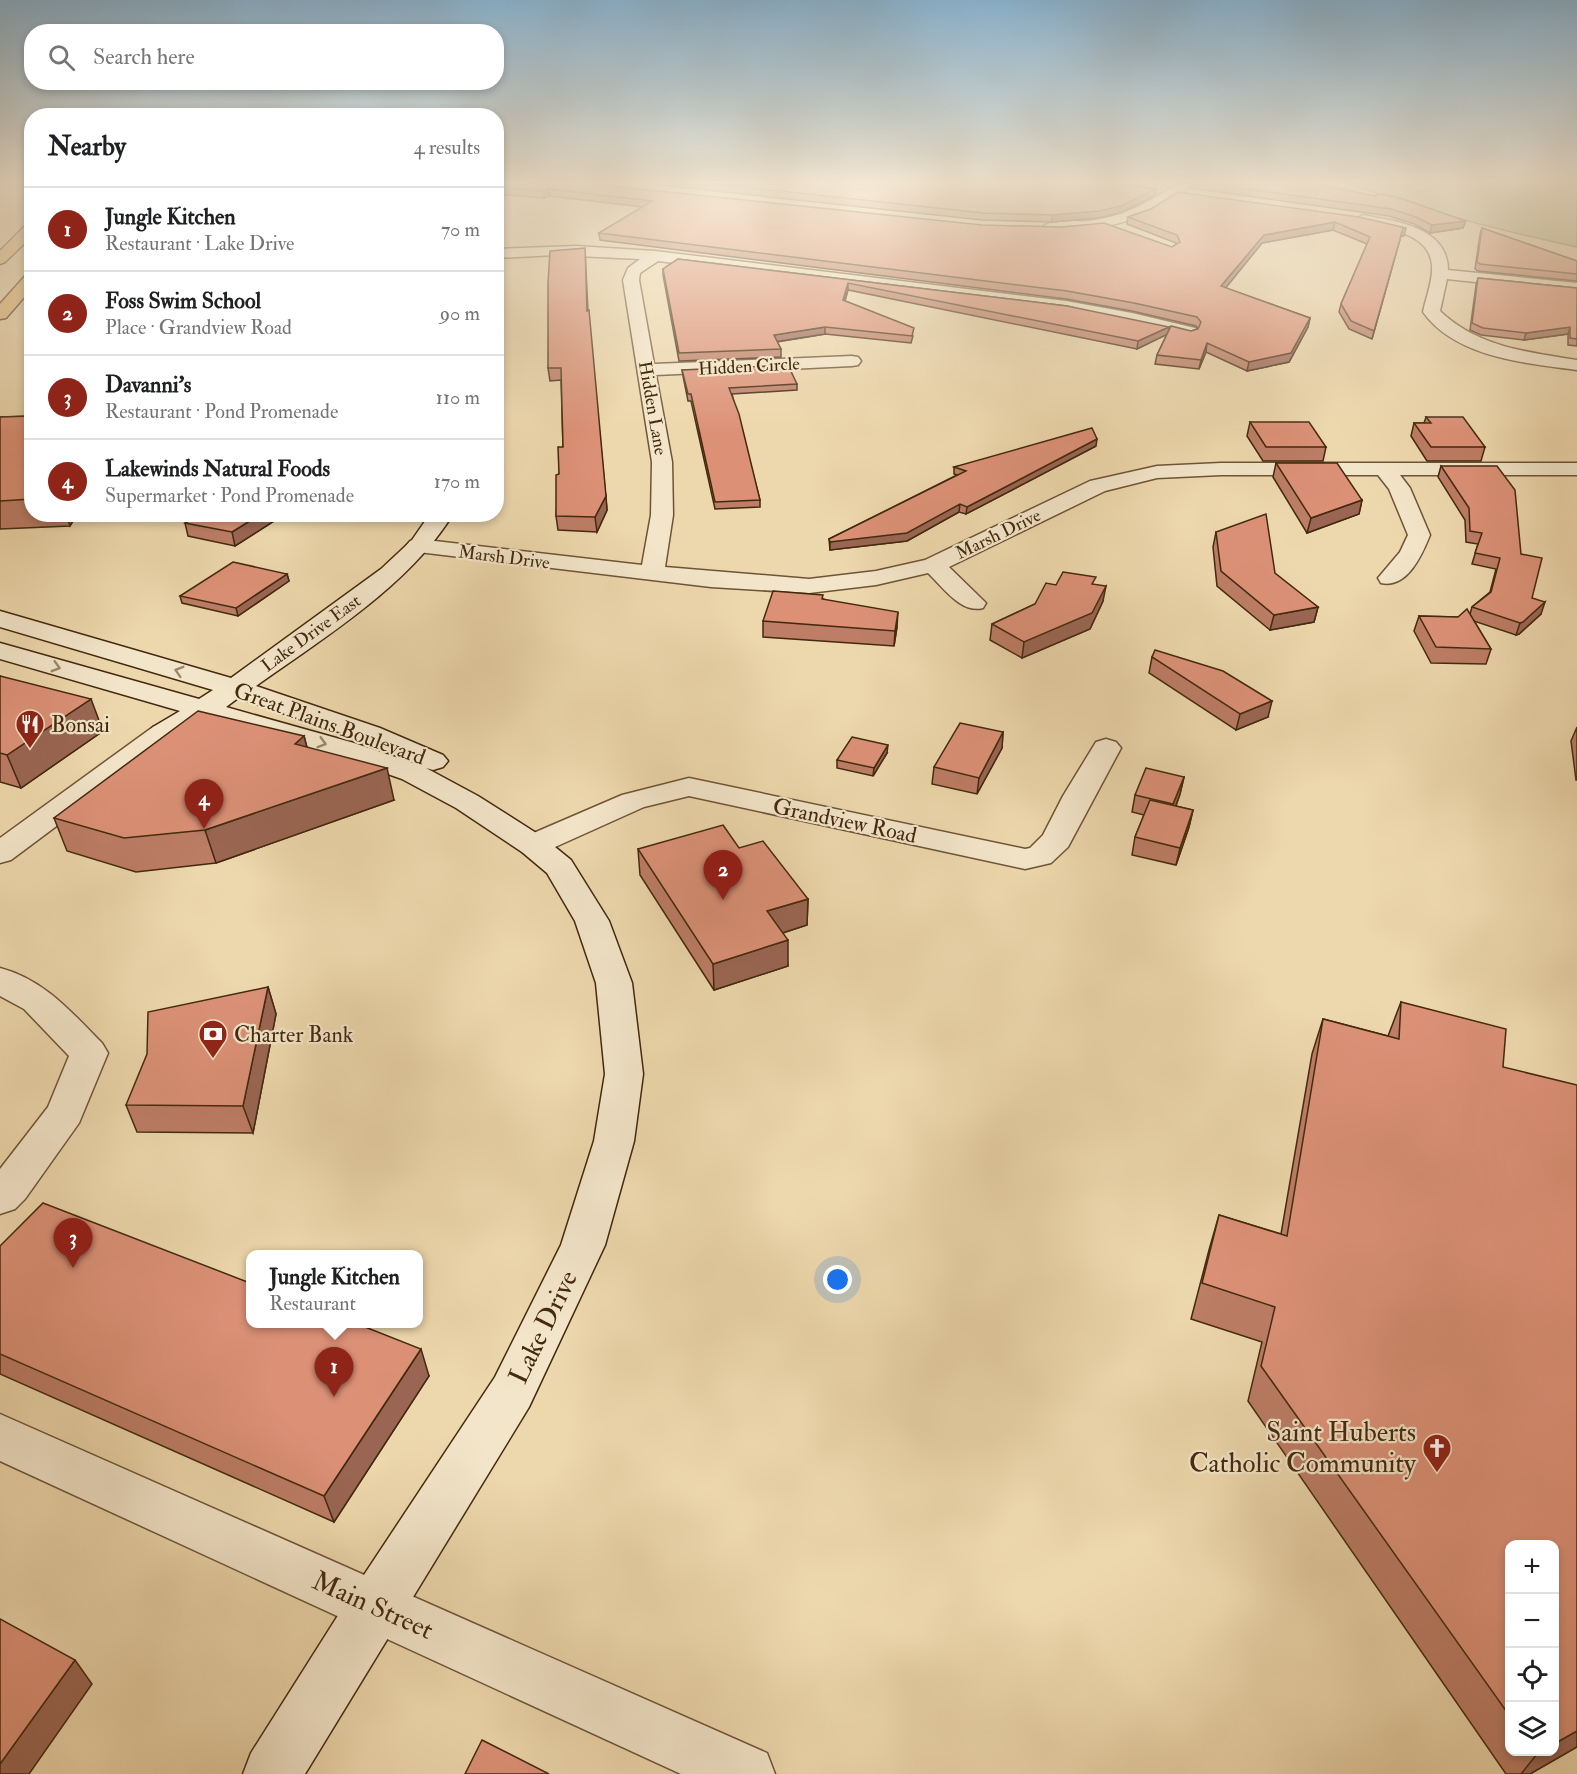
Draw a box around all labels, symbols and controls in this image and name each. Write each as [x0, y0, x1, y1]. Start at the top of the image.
search box [24, 24, 504, 90]
icon: search [45, 41, 78, 74]
text: Search here [93, 43, 195, 71]
text: Nearby [48, 131, 126, 163]
text: 4 results [414, 135, 480, 160]
text: Jungle Kitchen [105, 203, 236, 231]
text: 1 [64, 217, 71, 242]
text: 70 m [441, 217, 480, 242]
text: Restaurant · Lake Drive [105, 231, 294, 256]
text: Foss Swim School [105, 287, 261, 315]
text: 2 [62, 301, 73, 326]
text: 90 m [440, 301, 480, 326]
text: Place · Grandview Road [105, 315, 292, 340]
street label: Hidden Circle [698, 352, 801, 381]
street label: Hidden Lane [633, 359, 672, 457]
text: Davanni's [105, 371, 191, 399]
text: 3 [64, 385, 71, 410]
text: 110 m [436, 385, 480, 410]
text: Restaurant · Pond Promenade [105, 399, 338, 424]
text: Lakewinds Natural Foods [105, 455, 330, 483]
text: 4 [62, 469, 73, 494]
text: 170 m [434, 469, 480, 494]
text: Supermarket · Pond Promenade [105, 483, 354, 508]
street label: Marsh Drive [952, 504, 1045, 565]
street label: Marsh Drive [457, 540, 551, 575]
street label: Lake Drive East [257, 589, 366, 677]
one-way arrow [50, 660, 61, 672]
one-way arrow [174, 666, 185, 678]
street label: Great Plains Boulevard [230, 676, 430, 772]
restaurant icon: Bonsai [14, 708, 46, 750]
place label: Bonsai [51, 711, 110, 739]
one-way arrow [316, 736, 326, 748]
pin: 4 [184, 780, 224, 829]
street label: Grandview Road [770, 792, 919, 850]
pin: 2 [704, 850, 742, 900]
bank icon: Charter Bank [197, 1018, 229, 1060]
place label: Charter Bank [234, 1021, 354, 1049]
pin: 3 [54, 1218, 92, 1268]
popup [246, 1250, 423, 1328]
text: Jungle Kitchen [269, 1263, 400, 1291]
street label: Lake Drive [502, 1265, 585, 1389]
your location [823, 1265, 852, 1294]
text: Restaurant [269, 1291, 356, 1316]
pin: 1 [314, 1348, 354, 1397]
place label: Saint Huberts Catholic Community [1189, 1416, 1417, 1480]
church icon: Saint Huberts Catholic Community [1421, 1432, 1453, 1474]
map controls [1505, 1540, 1559, 1756]
button: + [1505, 1540, 1559, 1594]
street label: Main Street [307, 1564, 439, 1647]
button: − [1505, 1594, 1559, 1648]
button: locate [1505, 1648, 1559, 1702]
button: layers [1505, 1702, 1559, 1756]

